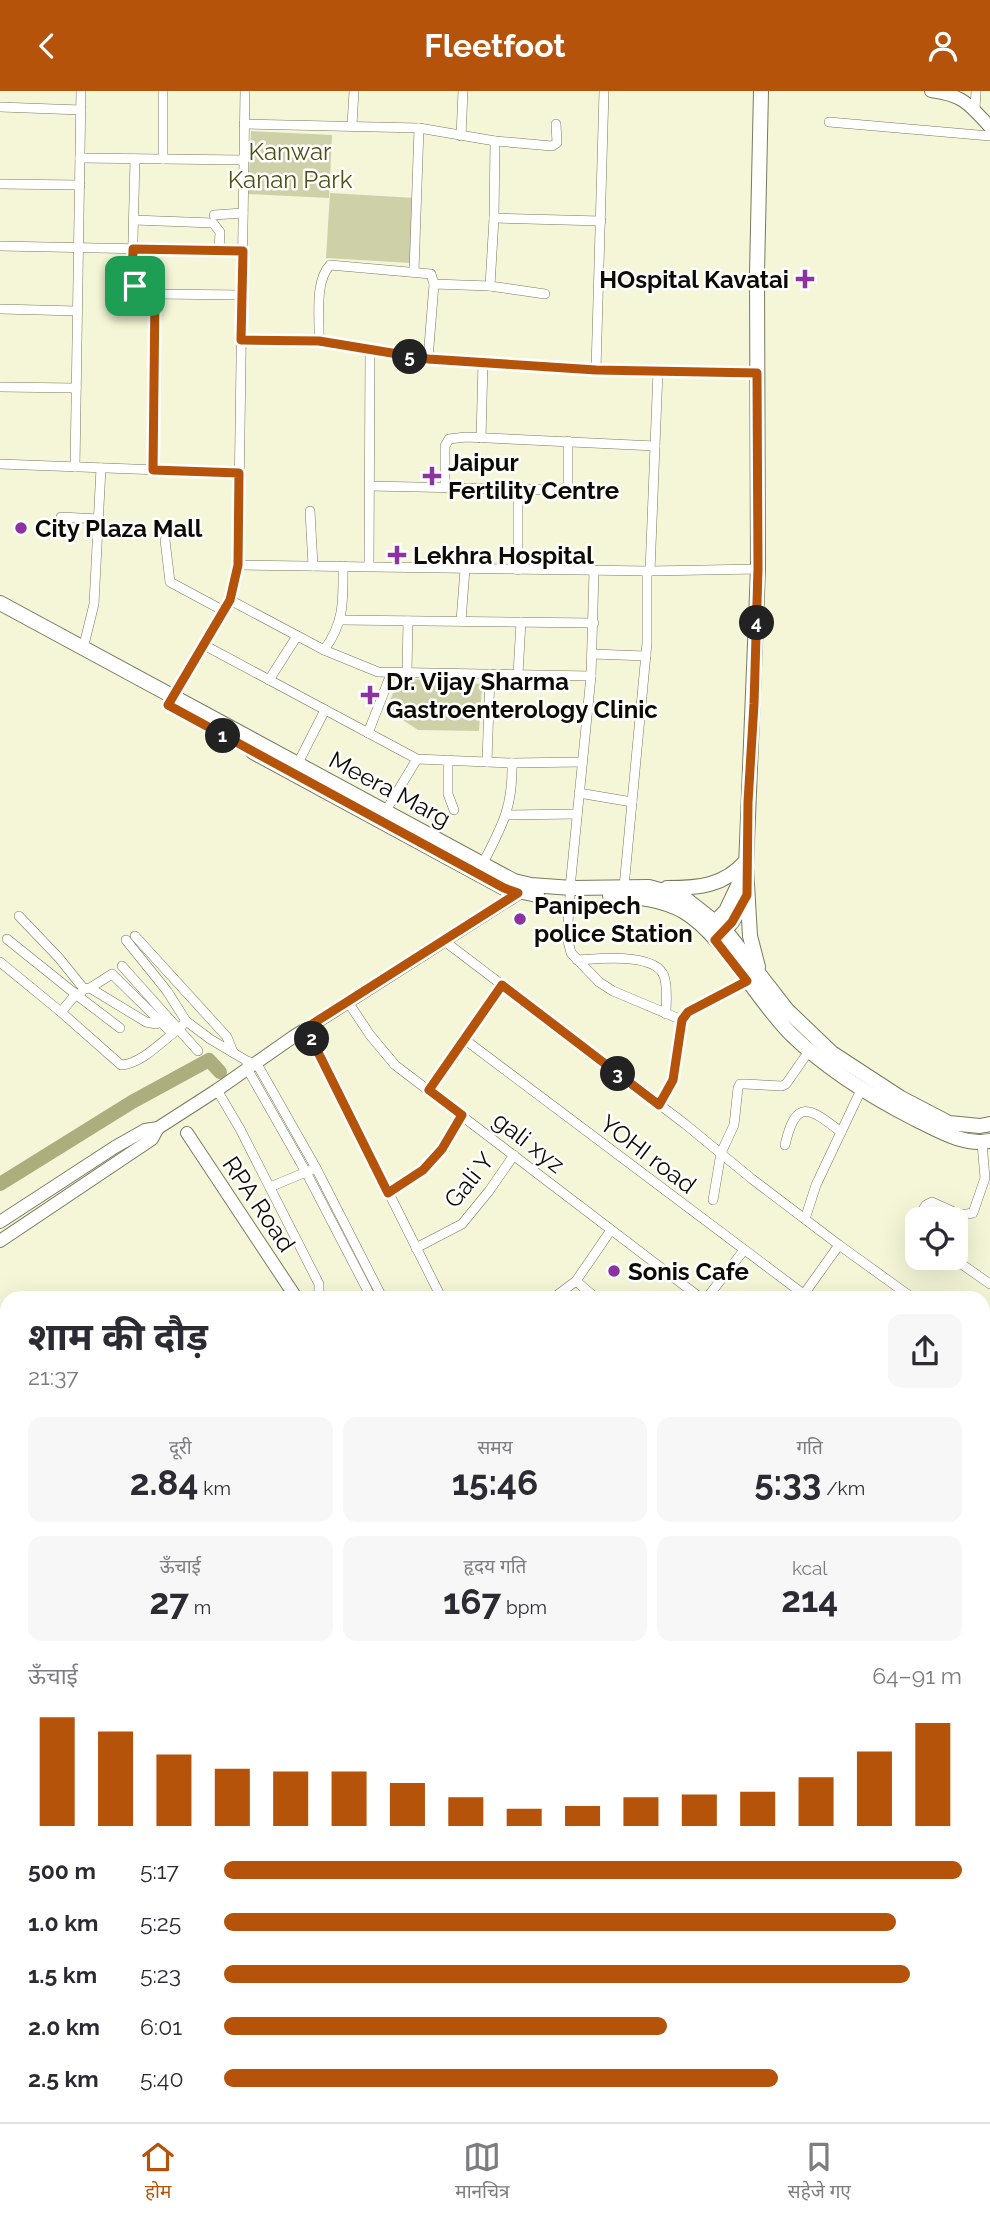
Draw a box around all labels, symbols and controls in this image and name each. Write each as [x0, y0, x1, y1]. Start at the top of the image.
icon: back [28, 27, 66, 65]
text: Fleetfoot [424, 27, 566, 64]
icon: person [924, 27, 962, 65]
park label: Kanwar Kanan Park [228, 137, 353, 194]
pin [105, 256, 165, 316]
place label: HOspital Kavatai [599, 265, 789, 294]
icon: arrive [116, 267, 154, 305]
marker: HOspital Kavatai [795, 269, 815, 289]
pin: 5 [392, 339, 428, 375]
text: 5 [404, 345, 415, 367]
place label: Jaipur Fertility Centre [448, 448, 619, 505]
marker: Jaipur Fertility Centre [422, 466, 442, 486]
place label: City Plaza Mall [35, 514, 203, 543]
marker: City Plaza Mall [13, 520, 29, 536]
place label: Lekhra Hospital [413, 541, 594, 570]
marker: Lekhra Hospital [387, 545, 407, 565]
pin: 4 [740, 605, 774, 641]
text: 4 [751, 611, 762, 633]
place label: Dr. Vijay Sharma Gastroenterology Clinic [386, 667, 658, 724]
marker: Dr. Vijay Sharma Gastroenterology Clinic [360, 685, 380, 705]
pin: 1 [206, 719, 241, 753]
text: 1 [218, 724, 227, 746]
street label: Meera Marg [324, 745, 456, 833]
place label: Panipech police Station [534, 891, 693, 948]
marker: Panipech police Station [512, 911, 528, 927]
pin: 2 [294, 1021, 330, 1056]
text: 2 [306, 1027, 317, 1049]
pin: 3 [600, 1056, 636, 1091]
text: 3 [612, 1062, 623, 1084]
street label: gali xyz [487, 1105, 571, 1179]
street label: YOHI road [594, 1109, 702, 1199]
street label: Gali Y [438, 1146, 500, 1214]
street label: RPA Road [217, 1151, 301, 1257]
map controls [905, 1207, 968, 1270]
button: locate [905, 1207, 968, 1270]
place label: Sonis Cafe [628, 1257, 749, 1286]
marker: Sonis Cafe [606, 1263, 622, 1279]
text: शाम की दौड़ [28, 1314, 208, 1359]
button: share [888, 1314, 962, 1388]
text: 21:37 [28, 1363, 79, 1390]
text: दूरी [169, 1436, 192, 1458]
text: समय [477, 1436, 513, 1458]
text: गति [796, 1436, 823, 1458]
text: 2.84 [130, 1462, 199, 1503]
text: 15:46 [452, 1462, 538, 1503]
text: 5:33 [754, 1462, 821, 1503]
text: km [199, 1477, 231, 1499]
text: /km [821, 1477, 865, 1499]
text: ऊँचाई [160, 1555, 201, 1577]
text: हृदय गति [464, 1555, 526, 1577]
text: kcal [792, 1557, 827, 1579]
text: 214 [781, 1579, 838, 1620]
text: 27 [149, 1581, 189, 1622]
text: 167 [443, 1581, 501, 1622]
text: m [189, 1596, 211, 1618]
text: bpm [501, 1596, 547, 1618]
text: ऊँचाई [28, 1662, 78, 1689]
text: 64–91 m [872, 1662, 962, 1689]
text: 500 m [28, 1857, 96, 1884]
text: 5:17 [140, 1857, 179, 1884]
text: 1.0 km [28, 1909, 98, 1936]
text: 5:25 [140, 1909, 181, 1936]
text: 1.5 km [28, 1961, 97, 1988]
text: 5:23 [140, 1961, 181, 1988]
text: 2.0 km [28, 2013, 100, 2040]
text: 6:01 [140, 2013, 182, 2040]
text: 2.5 km [28, 2065, 99, 2092]
text: 5:40 [140, 2065, 184, 2092]
tab: होम [139, 2138, 177, 2206]
tab: मानचित्र [455, 2138, 510, 2206]
tab: सहेजे गए [788, 2138, 851, 2206]

